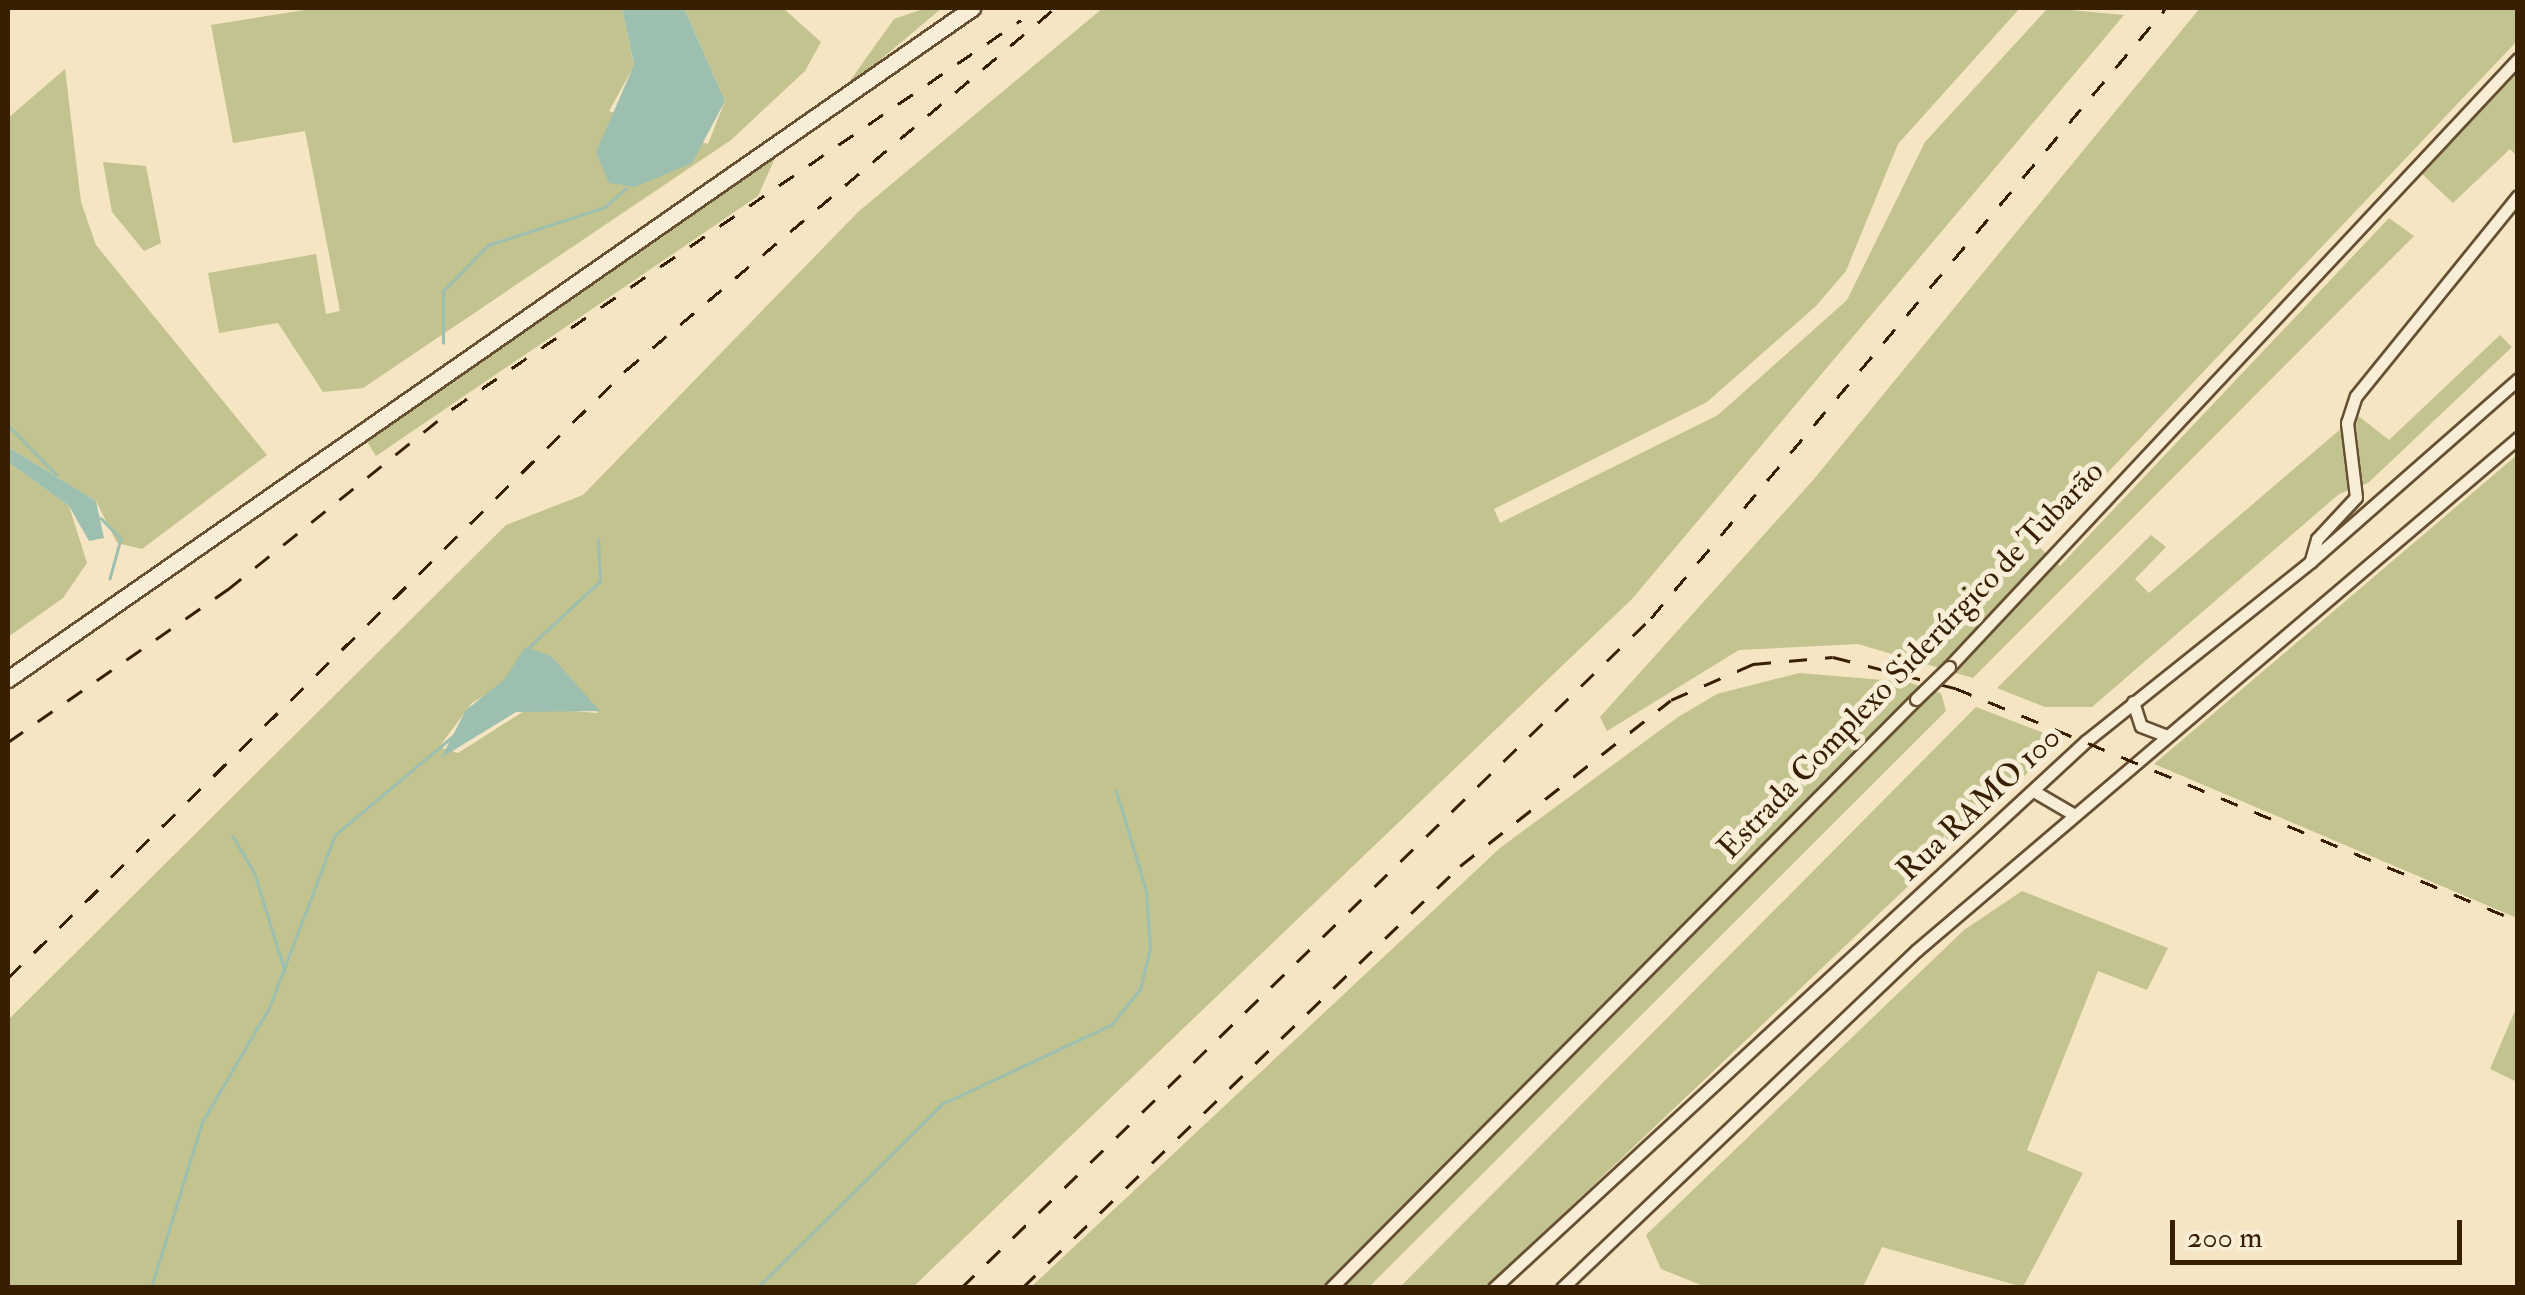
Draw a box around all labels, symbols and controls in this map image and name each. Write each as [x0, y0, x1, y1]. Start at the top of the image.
street label: Estrada Complexo Siderúrgico de Tubarão [1710, 453, 2112, 867]
street label: Rua RAMO 100 [1889, 718, 2069, 890]
scale bar [2175, 1200, 2468, 1262]
text: 200 m [2187, 1219, 2263, 1256]

